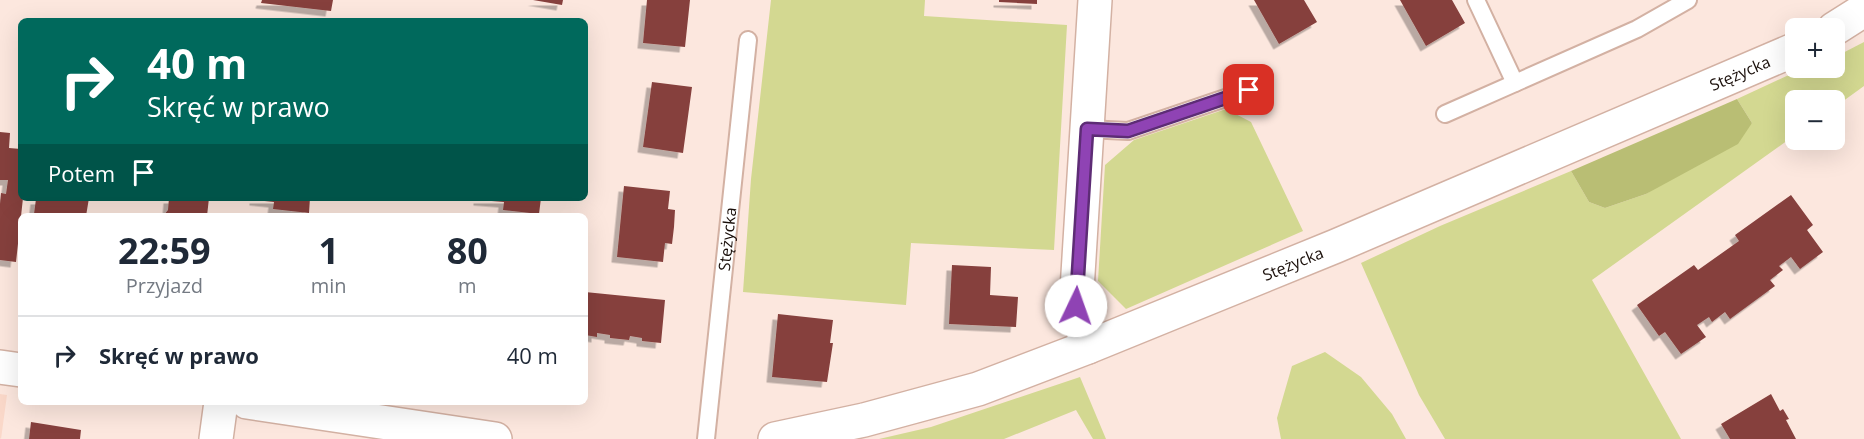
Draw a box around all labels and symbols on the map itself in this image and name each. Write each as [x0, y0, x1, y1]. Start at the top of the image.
street label: Stężycka [1706, 50, 1774, 96]
pin [1223, 64, 1274, 115]
street label: Stężycka [713, 206, 741, 272]
street label: Stężycka [1259, 241, 1327, 286]
position arrow [1044, 274, 1108, 338]

